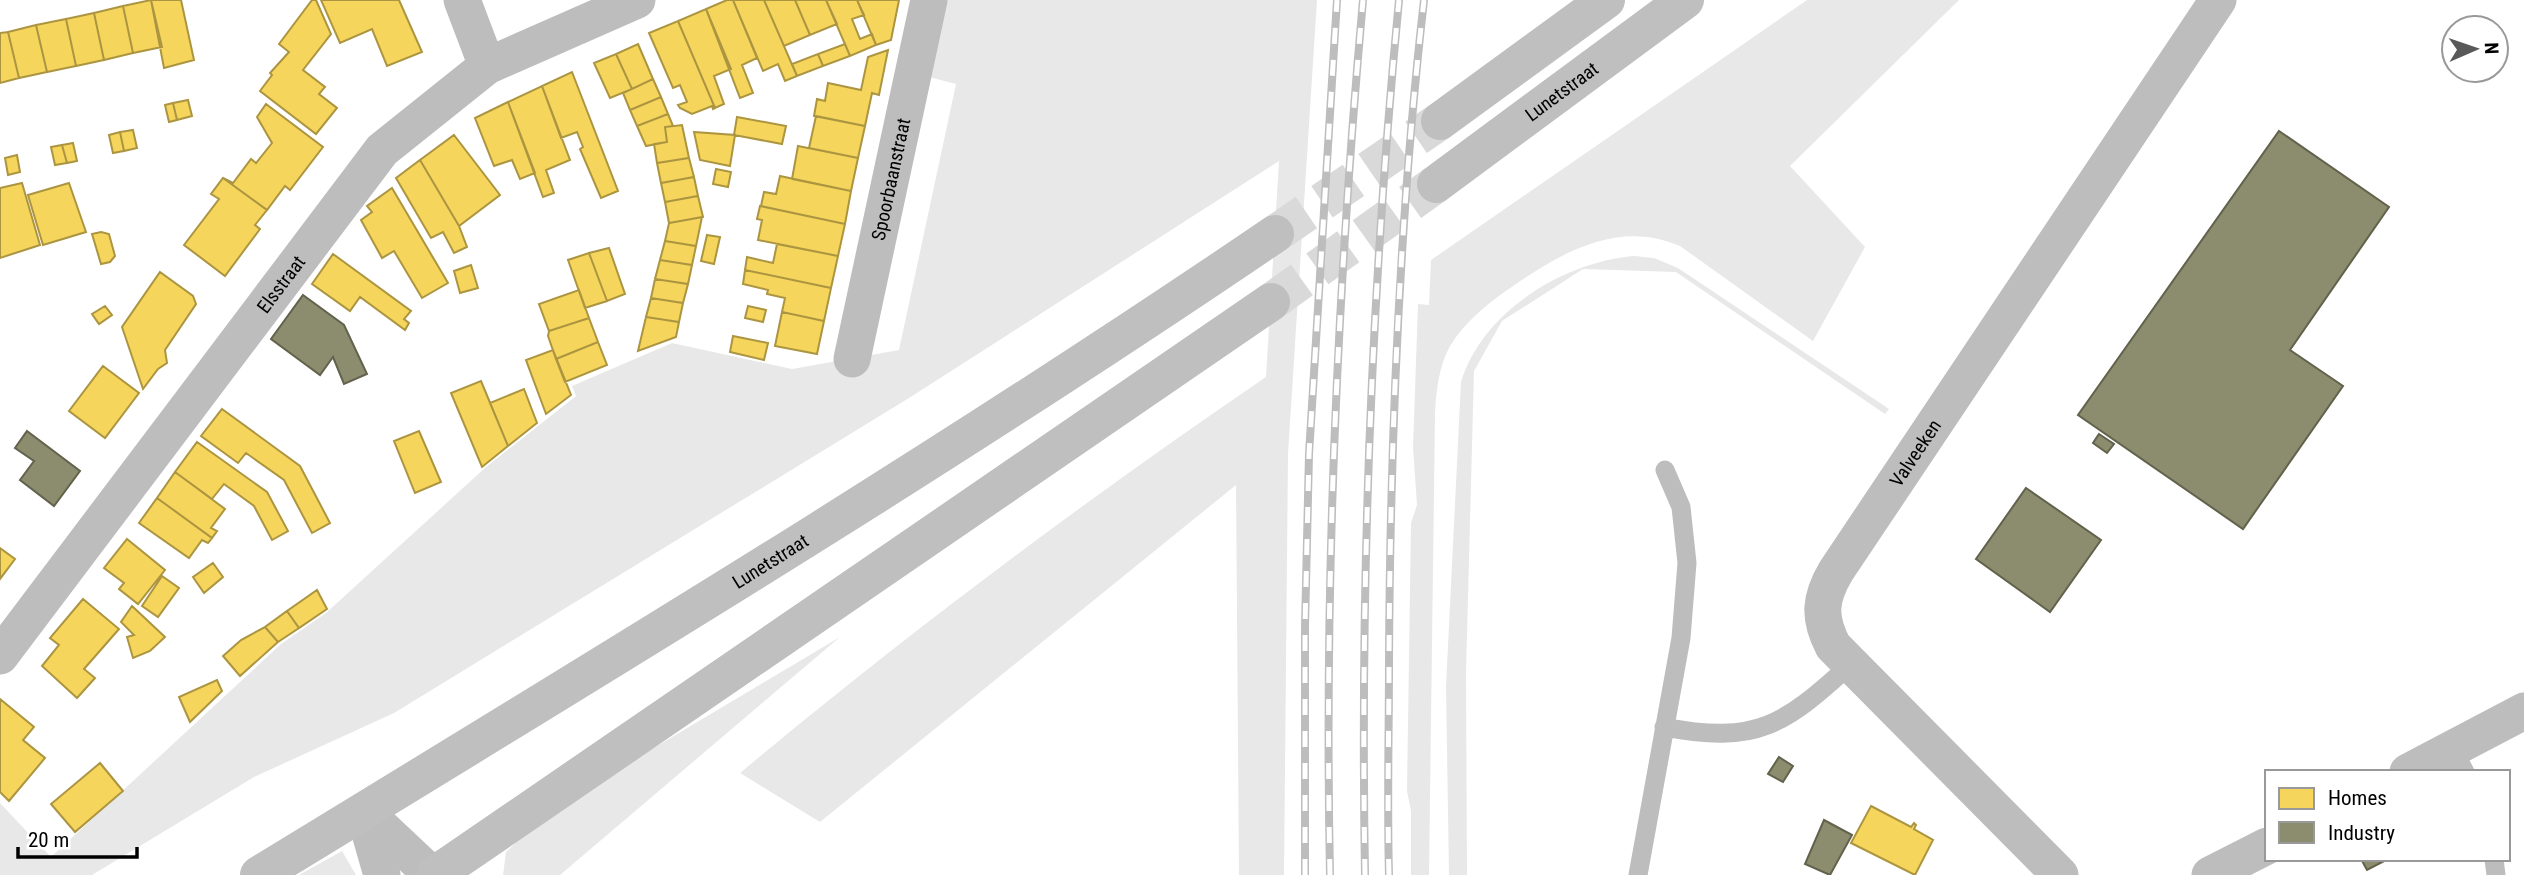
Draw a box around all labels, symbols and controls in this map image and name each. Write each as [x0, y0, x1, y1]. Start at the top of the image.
north arrow [2440, 14, 2510, 84]
text: N [2480, 42, 2503, 55]
street label: Lunetstraat [1521, 57, 1603, 126]
street label: Spoorbaanstraat [867, 116, 915, 242]
street label: Elsstraat [252, 251, 310, 318]
street label: Valveeken [1885, 415, 1946, 491]
street label: Lunetstraat [728, 529, 813, 594]
legend [2265, 770, 2510, 861]
text: Homes [2328, 786, 2387, 810]
scale bar [18, 816, 136, 860]
text: Industry [2328, 821, 2395, 845]
text: 20 m [28, 828, 69, 852]

